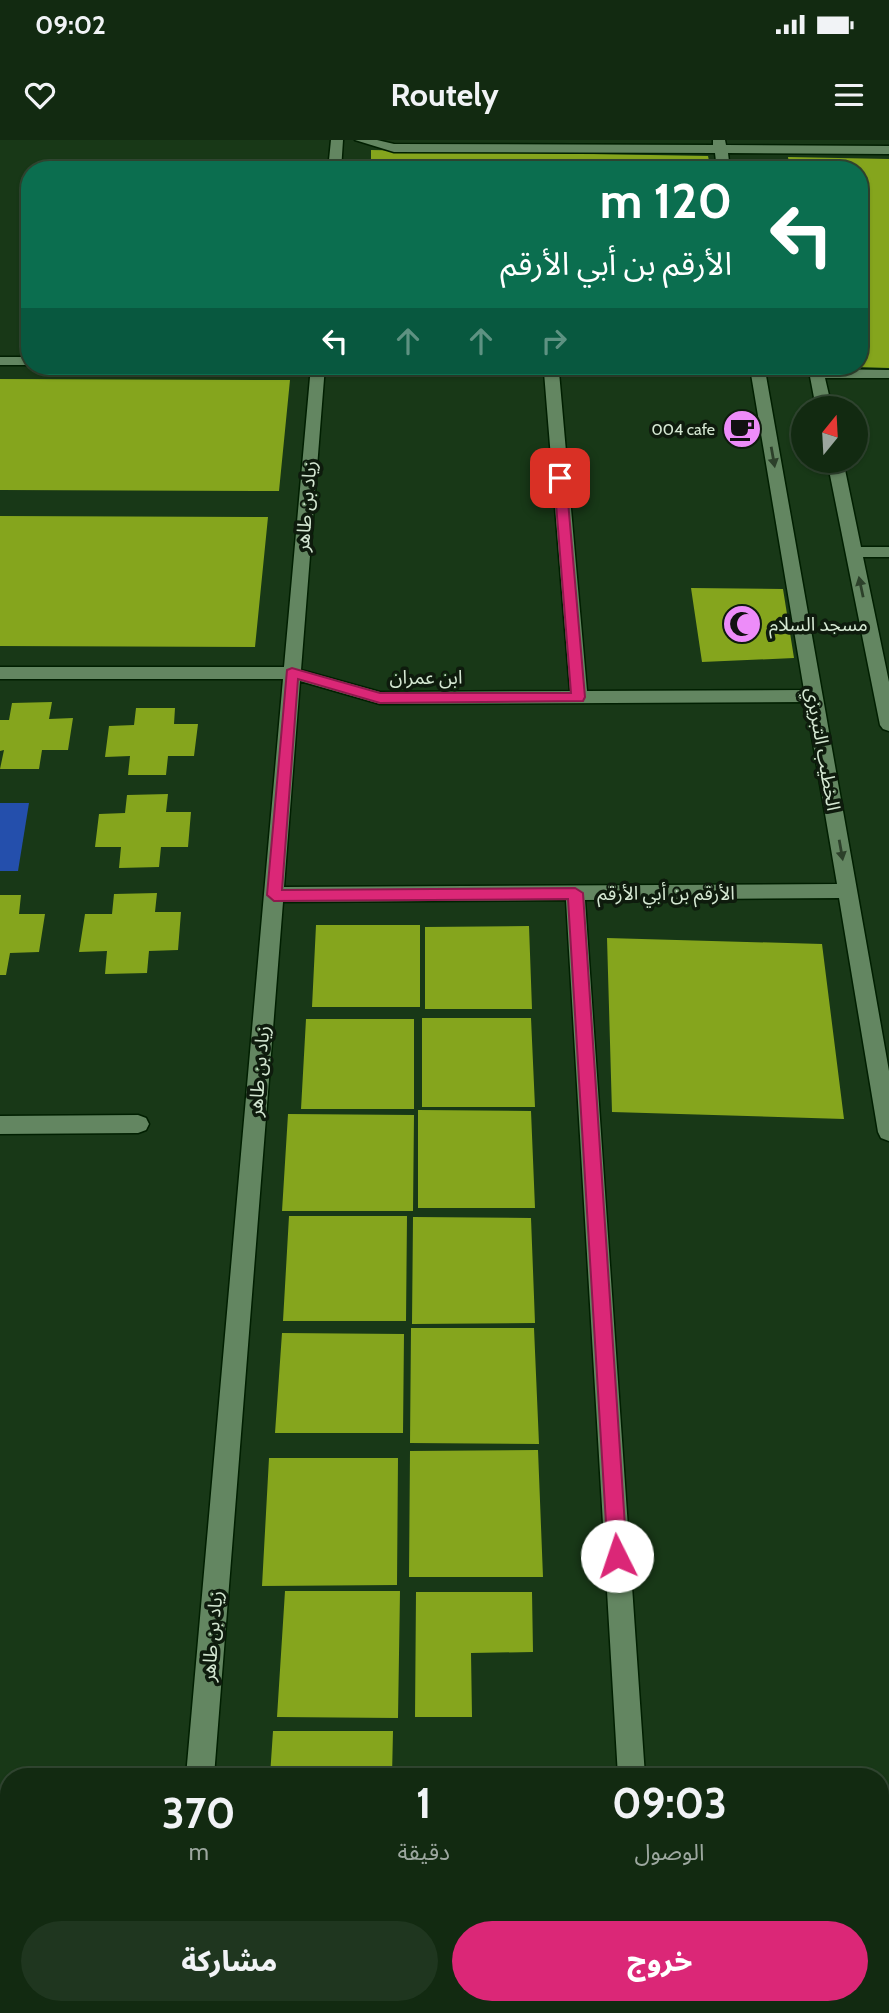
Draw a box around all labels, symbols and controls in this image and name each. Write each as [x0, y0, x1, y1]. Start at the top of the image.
text: 09:02 [35, 9, 106, 41]
text: Routely [390, 75, 499, 114]
icon: heart [21, 76, 59, 114]
icon: menu [830, 76, 868, 114]
text: 120 m [600, 171, 732, 230]
icon: left [756, 189, 847, 280]
text: الأرقم بن أبي الأرقم [500, 244, 732, 283]
icon: left [316, 322, 354, 360]
icon: ahead [389, 322, 427, 360]
icon: ahead [462, 322, 500, 360]
icon: right [535, 322, 573, 360]
north arrow [791, 396, 868, 472]
map controls [791, 396, 868, 473]
cafe icon: 004 cafe [721, 408, 763, 450]
place label: 004 cafe [652, 420, 715, 439]
one-way arrow [768, 446, 779, 468]
pin [530, 448, 590, 508]
icon: arrive [541, 459, 579, 497]
street label: زياد بن طاهر [290, 460, 321, 553]
one-way arrow [855, 576, 866, 598]
mosque icon: مسجد السلام [721, 603, 763, 645]
place label: مسجد السلام [769, 613, 868, 639]
street label: ابن عمران [390, 666, 462, 689]
street label: الخطيب التبريزي [797, 686, 845, 813]
one-way arrow [836, 839, 847, 861]
street label: الأرقم بن أبي الأرقم [597, 882, 735, 908]
street label: زياد بن طاهر [243, 1025, 274, 1118]
position arrow [580, 1519, 654, 1593]
street label: زياد بن طاهر [196, 1590, 227, 1683]
text: 1 [416, 1777, 431, 1829]
text: 09:03 [612, 1777, 727, 1829]
text: 370 [162, 1787, 235, 1839]
text: m [189, 1838, 209, 1866]
text: دقيقة [398, 1838, 450, 1866]
text: الوصول [635, 1838, 704, 1866]
button: مشاركة [21, 1921, 438, 2001]
button: خروج [452, 1921, 868, 2001]

